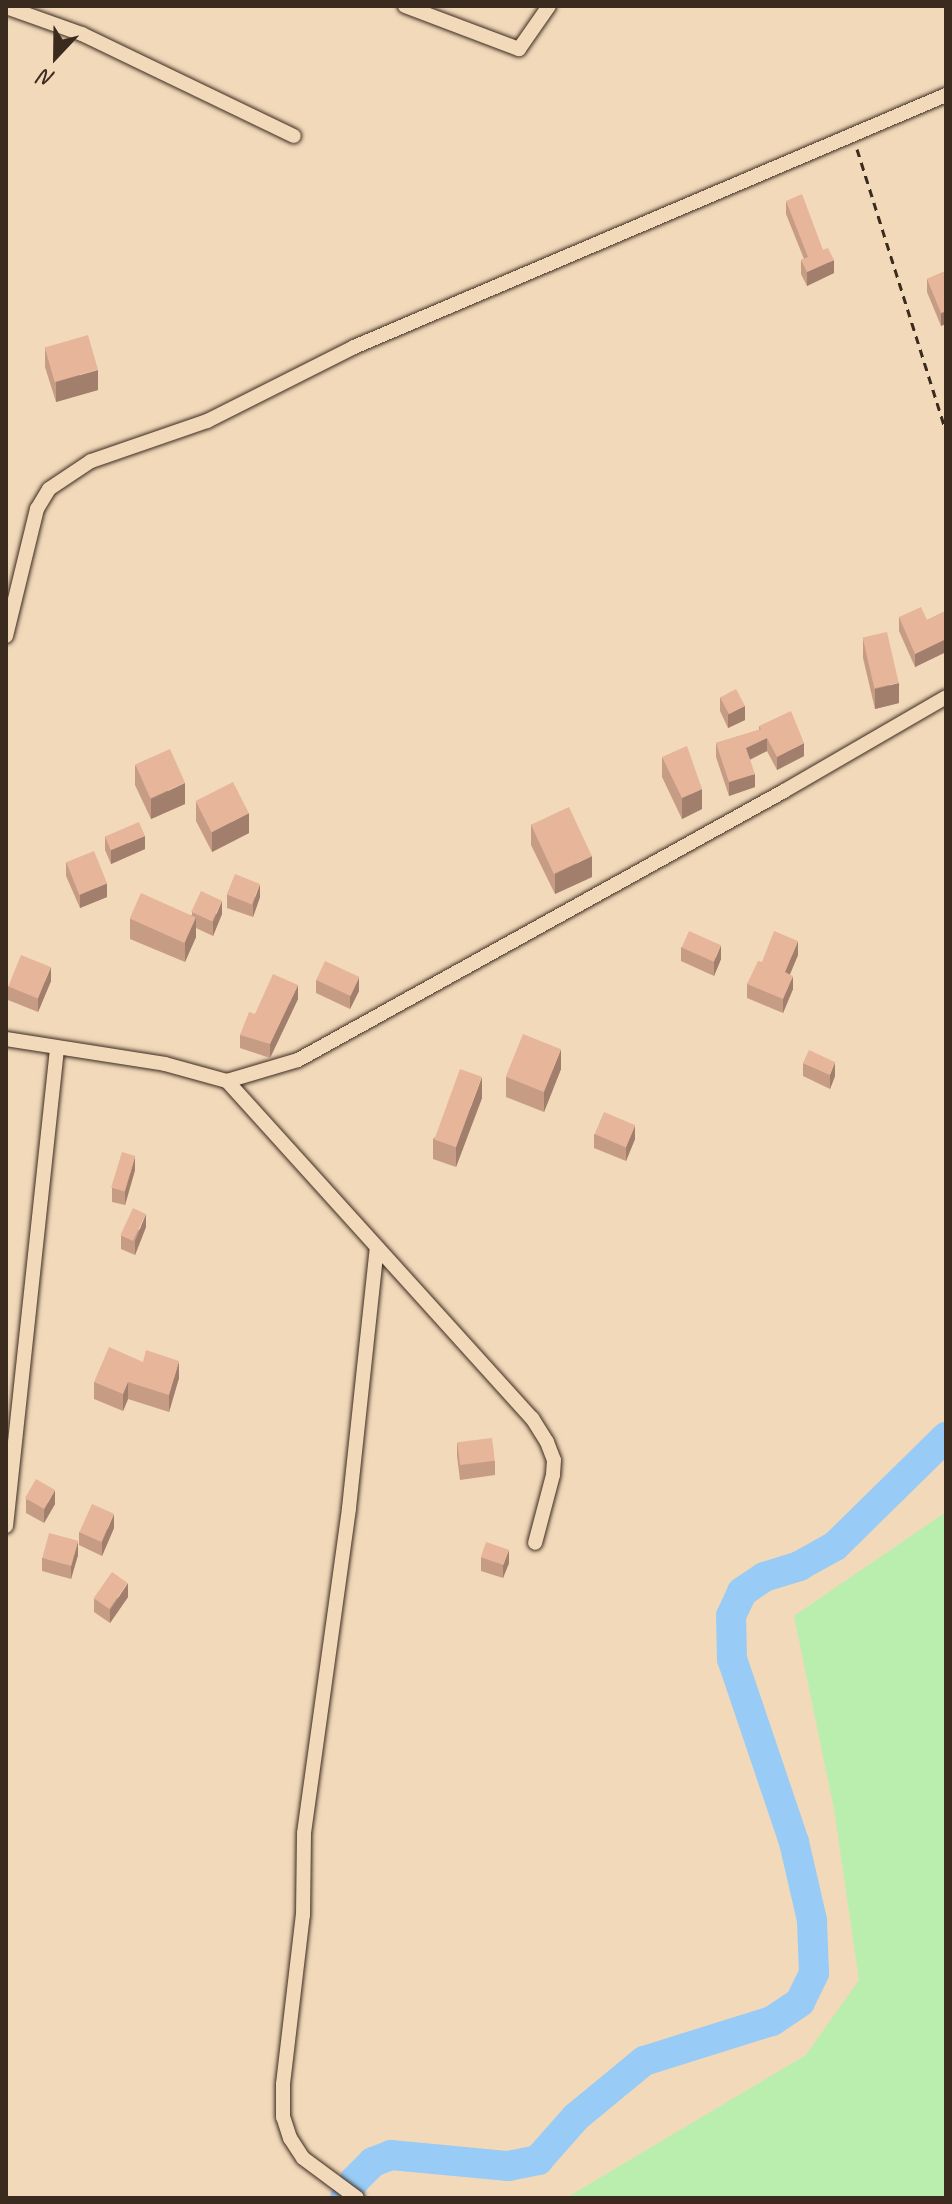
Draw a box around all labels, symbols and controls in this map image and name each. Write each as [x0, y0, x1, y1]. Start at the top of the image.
north arrow [16, 16, 96, 96]
text: N [35, 63, 59, 94]

